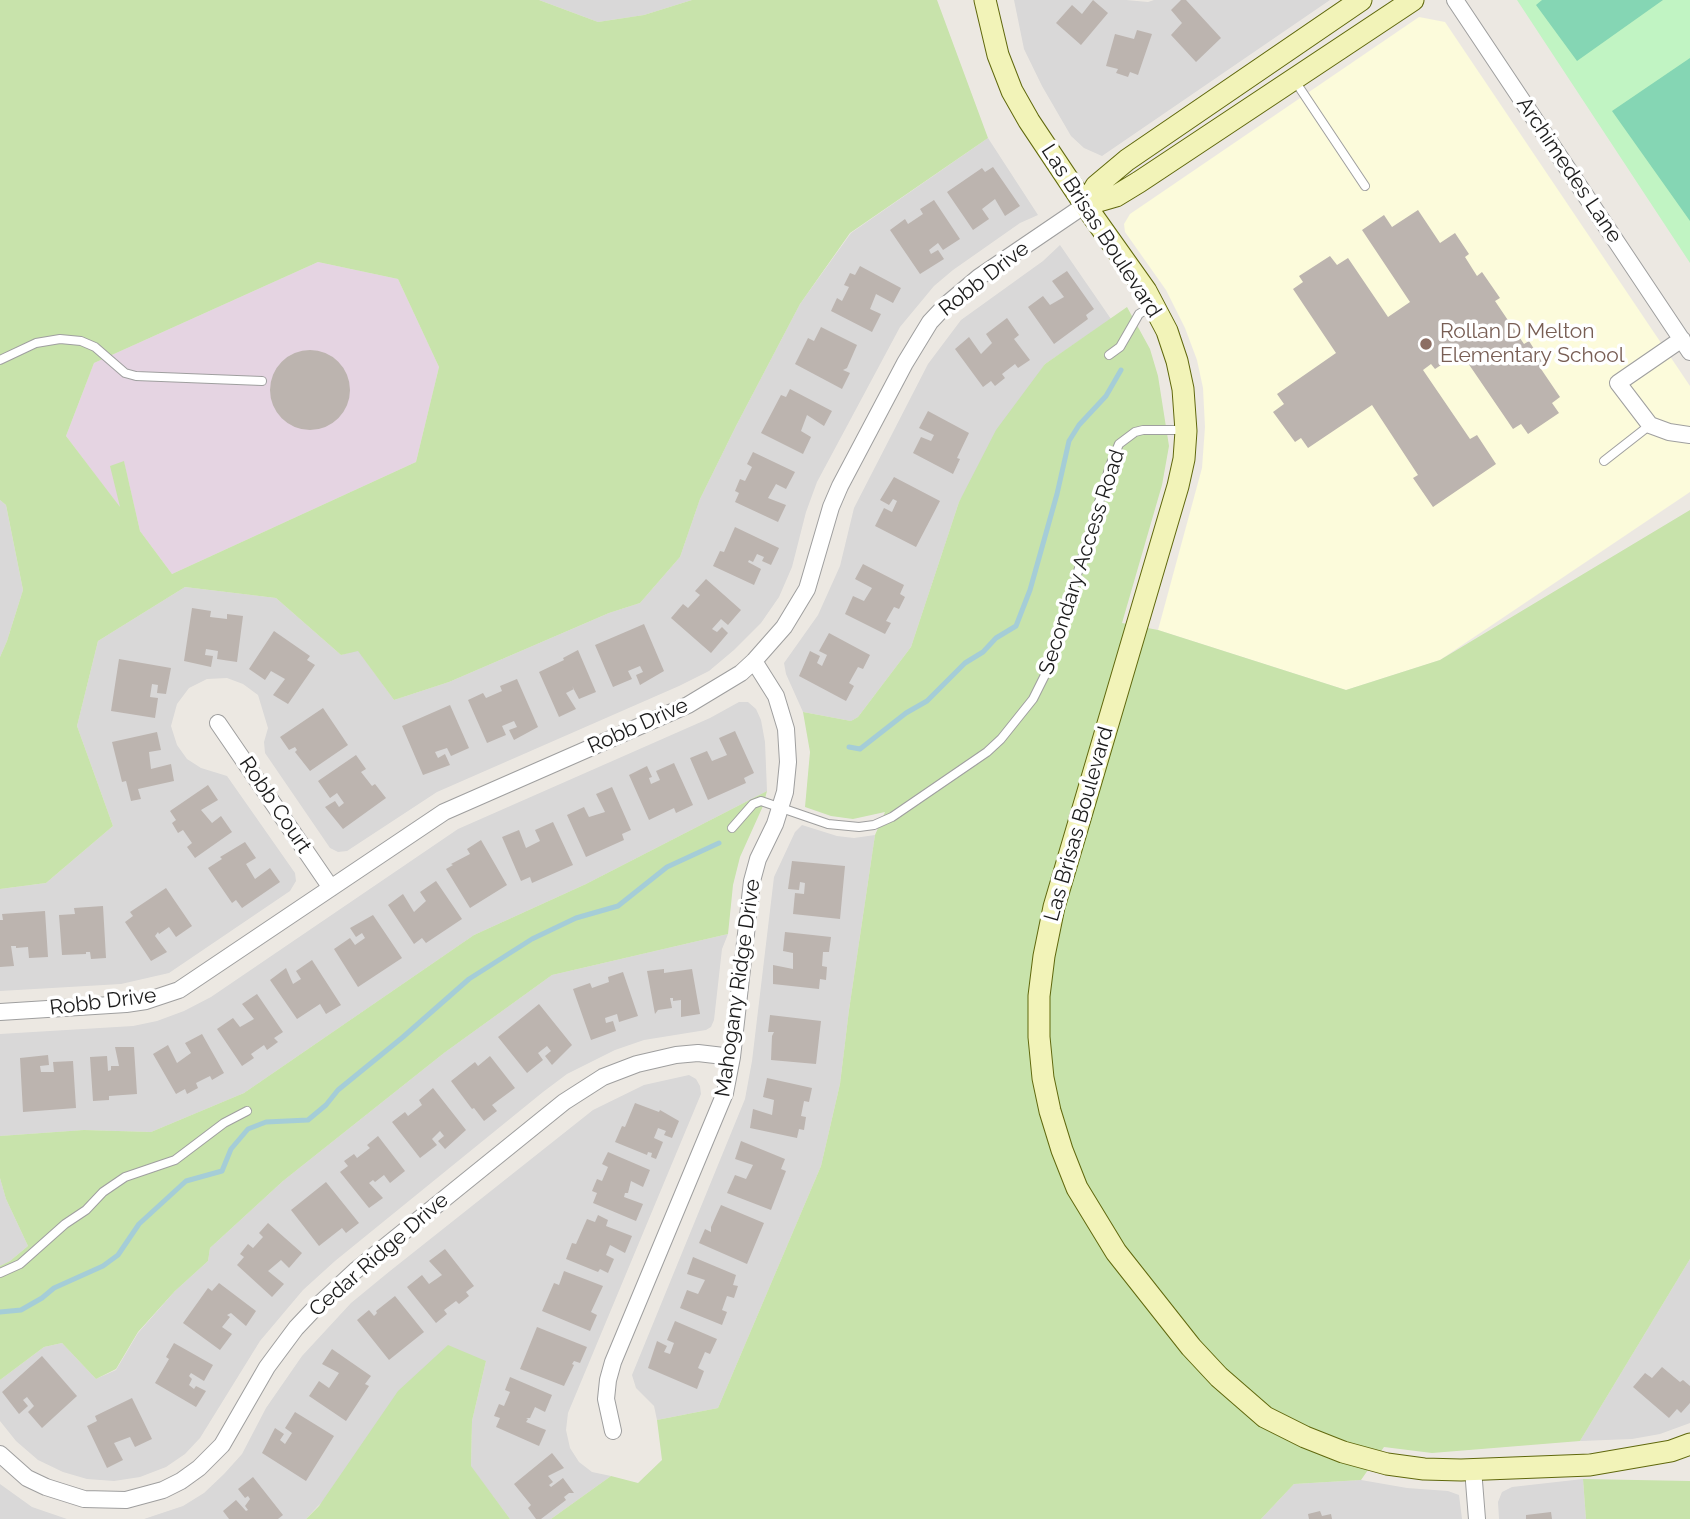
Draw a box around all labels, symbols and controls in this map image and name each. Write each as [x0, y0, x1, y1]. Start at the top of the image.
street label: Archimedes Lane [1511, 92, 1627, 248]
street label: Las Brisas Boulevard [1036, 140, 1166, 322]
street label: Robb Drive [934, 236, 1034, 322]
place label: Rollan D Melton Elementary School [1440, 319, 1624, 369]
marker: Rollan D Melton Elementary School [1418, 336, 1434, 352]
street label: Secondary Access Road [1034, 446, 1130, 678]
street label: Robb Drive [584, 693, 692, 759]
street label: Las Brisas Boulevard [1039, 724, 1119, 924]
street label: Robb Court [234, 752, 316, 858]
street label: Mahogany Ridge Drive [710, 877, 766, 1099]
street label: Robb Drive [48, 983, 158, 1021]
street label: Cedar Ridge Drive [304, 1188, 454, 1322]

